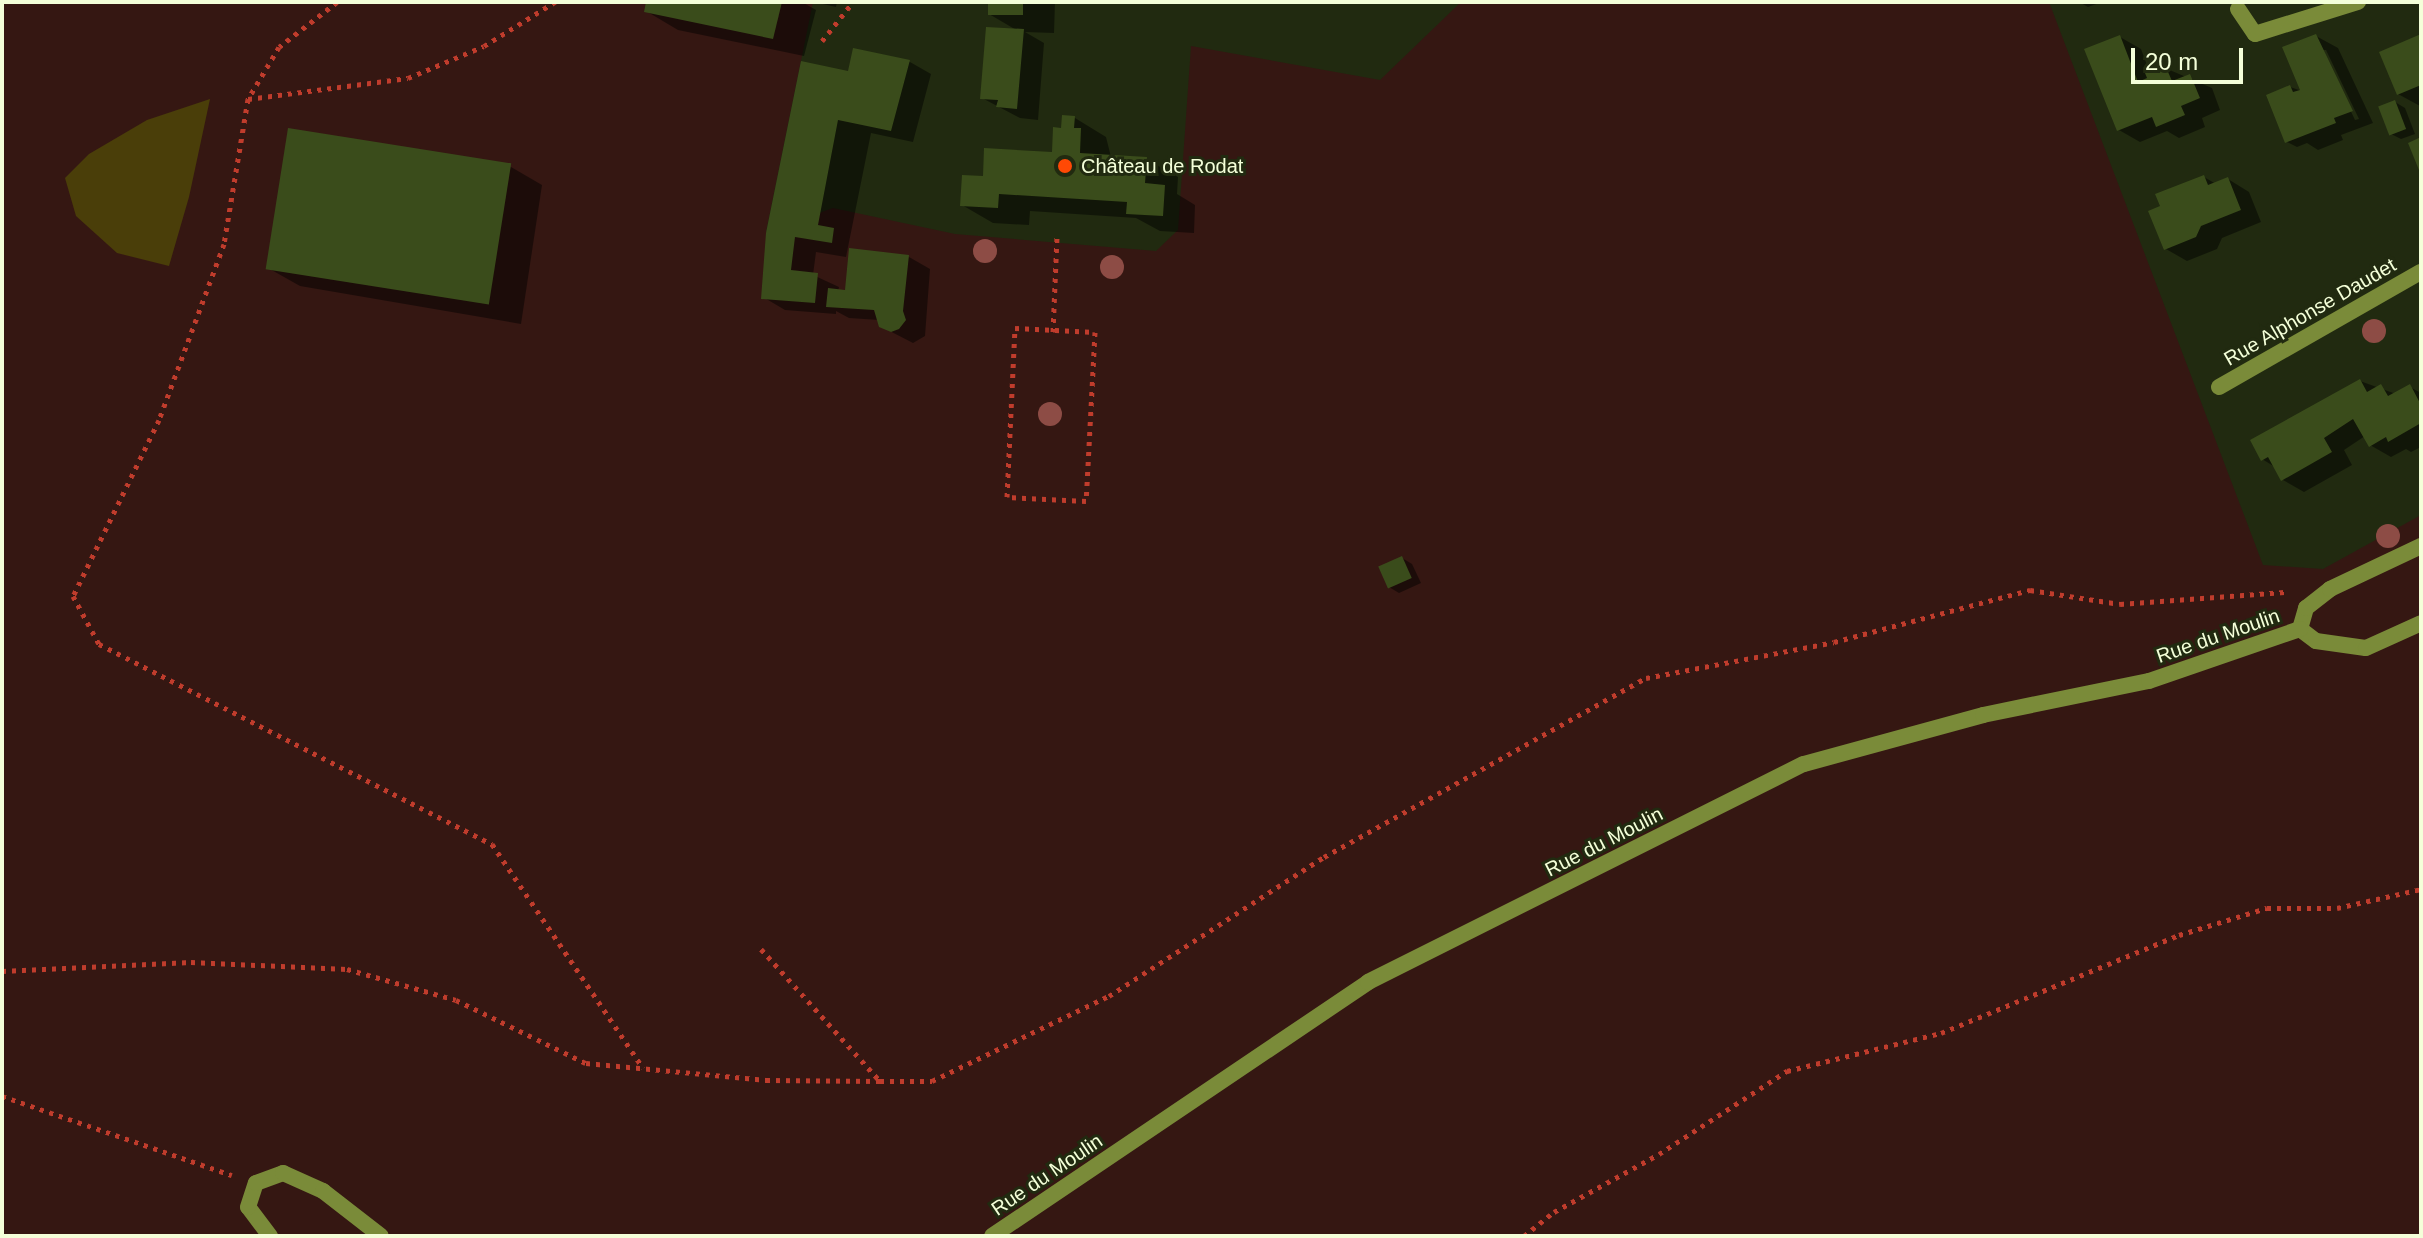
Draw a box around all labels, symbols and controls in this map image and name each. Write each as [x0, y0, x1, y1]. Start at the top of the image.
scale bar [2135, 32, 2247, 82]
text: 20 m [2145, 48, 2198, 75]
place label: Château de Rodat [1081, 154, 1243, 178]
marker: Château de Rodat [1056, 157, 1074, 175]
street label: Rue Alphonse Daudet [2219, 253, 2401, 371]
street label: Rue du Moulin [2153, 604, 2283, 668]
street label: Rue du Moulin [1541, 802, 1667, 882]
street label: Rue du Moulin [987, 1129, 1107, 1221]

